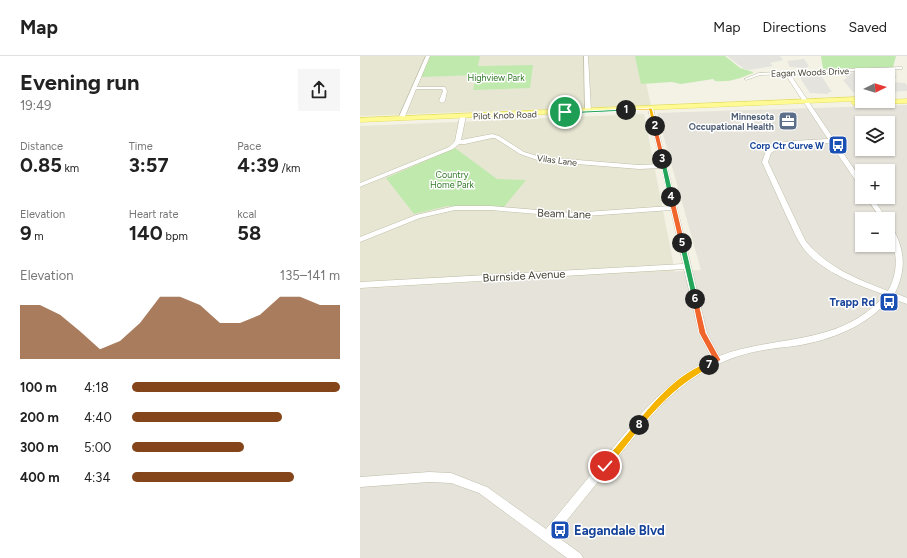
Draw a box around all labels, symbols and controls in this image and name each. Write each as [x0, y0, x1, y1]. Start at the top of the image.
text: Map [20, 16, 58, 39]
text: Map [713, 19, 741, 36]
text: Directions [763, 19, 826, 36]
text: Saved [848, 19, 887, 36]
street label: Eagan Woods Drive [771, 65, 849, 79]
north arrow [855, 68, 895, 108]
map controls [855, 68, 895, 252]
text: Evening run [20, 69, 140, 96]
button: share [298, 69, 340, 111]
park label: Highview Park [467, 72, 525, 83]
pin [548, 95, 582, 129]
text: 19:49 [20, 98, 51, 113]
pin: 1 [616, 100, 636, 120]
icon: arrive [554, 101, 576, 123]
text: 1 [624, 103, 628, 116]
street label: Pilot Knob Road [473, 108, 537, 122]
office icon: Minnesota Occupational Health [777, 110, 799, 132]
place label: Minnesota Occupational Health [689, 111, 774, 132]
pin: 2 [645, 116, 665, 136]
button: layers [855, 116, 895, 156]
text: 2 [652, 119, 658, 132]
bus stop icon: Corp Ctr Curve W [827, 134, 849, 156]
text: Distance [20, 140, 63, 153]
text: Time [129, 140, 153, 153]
text: Pace [237, 140, 261, 153]
place label: Corp Ctr Curve W [750, 140, 824, 151]
pin: 3 [652, 149, 672, 169]
street label: Vilas Lane [536, 152, 578, 168]
text: 3 [659, 152, 665, 165]
text: 0.85 [20, 153, 62, 177]
text: 3:57 [129, 153, 169, 177]
text: 4:39 [237, 153, 279, 177]
text: km [62, 162, 79, 175]
text: /km [279, 162, 300, 175]
button: + [855, 164, 895, 204]
park label: Country Home Park [430, 169, 475, 190]
pin: 4 [661, 187, 681, 207]
text: 4 [668, 190, 674, 203]
street label: Beam Lane [537, 207, 591, 221]
text: Elevation [20, 208, 65, 221]
text: Heart rate [129, 208, 179, 221]
text: kcal [237, 208, 257, 221]
button: − [855, 212, 895, 252]
text: 9 [20, 221, 32, 245]
text: 140 [129, 221, 163, 245]
text: 58 [237, 221, 261, 245]
text: m [32, 230, 44, 243]
text: bpm [163, 230, 188, 243]
pin: 5 [672, 233, 692, 253]
text: 5 [679, 236, 685, 249]
street label: Burnside Avenue [482, 267, 566, 285]
text: Elevation [20, 268, 73, 283]
text: 135–141 m [280, 268, 340, 283]
pin: 6 [685, 289, 705, 309]
bus stop icon: Trapp Rd [878, 291, 900, 313]
text: 6 [692, 292, 698, 305]
place label: Trapp Rd [829, 296, 875, 309]
pin: 7 [699, 355, 719, 375]
text: 7 [706, 358, 712, 371]
text: 100 m [20, 380, 57, 395]
text: 4:18 [84, 380, 109, 395]
text: 200 m [20, 410, 59, 425]
text: 4:40 [84, 410, 112, 425]
pin: 8 [629, 415, 649, 435]
text: 8 [636, 418, 642, 431]
text: 300 m [20, 440, 59, 455]
text: 5:00 [84, 440, 111, 455]
pin [588, 449, 622, 483]
icon: check [594, 455, 616, 477]
text: 400 m [20, 470, 60, 485]
text: 4:34 [84, 470, 111, 485]
bus stop icon: Eagandale Blvd [549, 519, 571, 541]
place label: Eagandale Blvd [574, 523, 665, 538]

